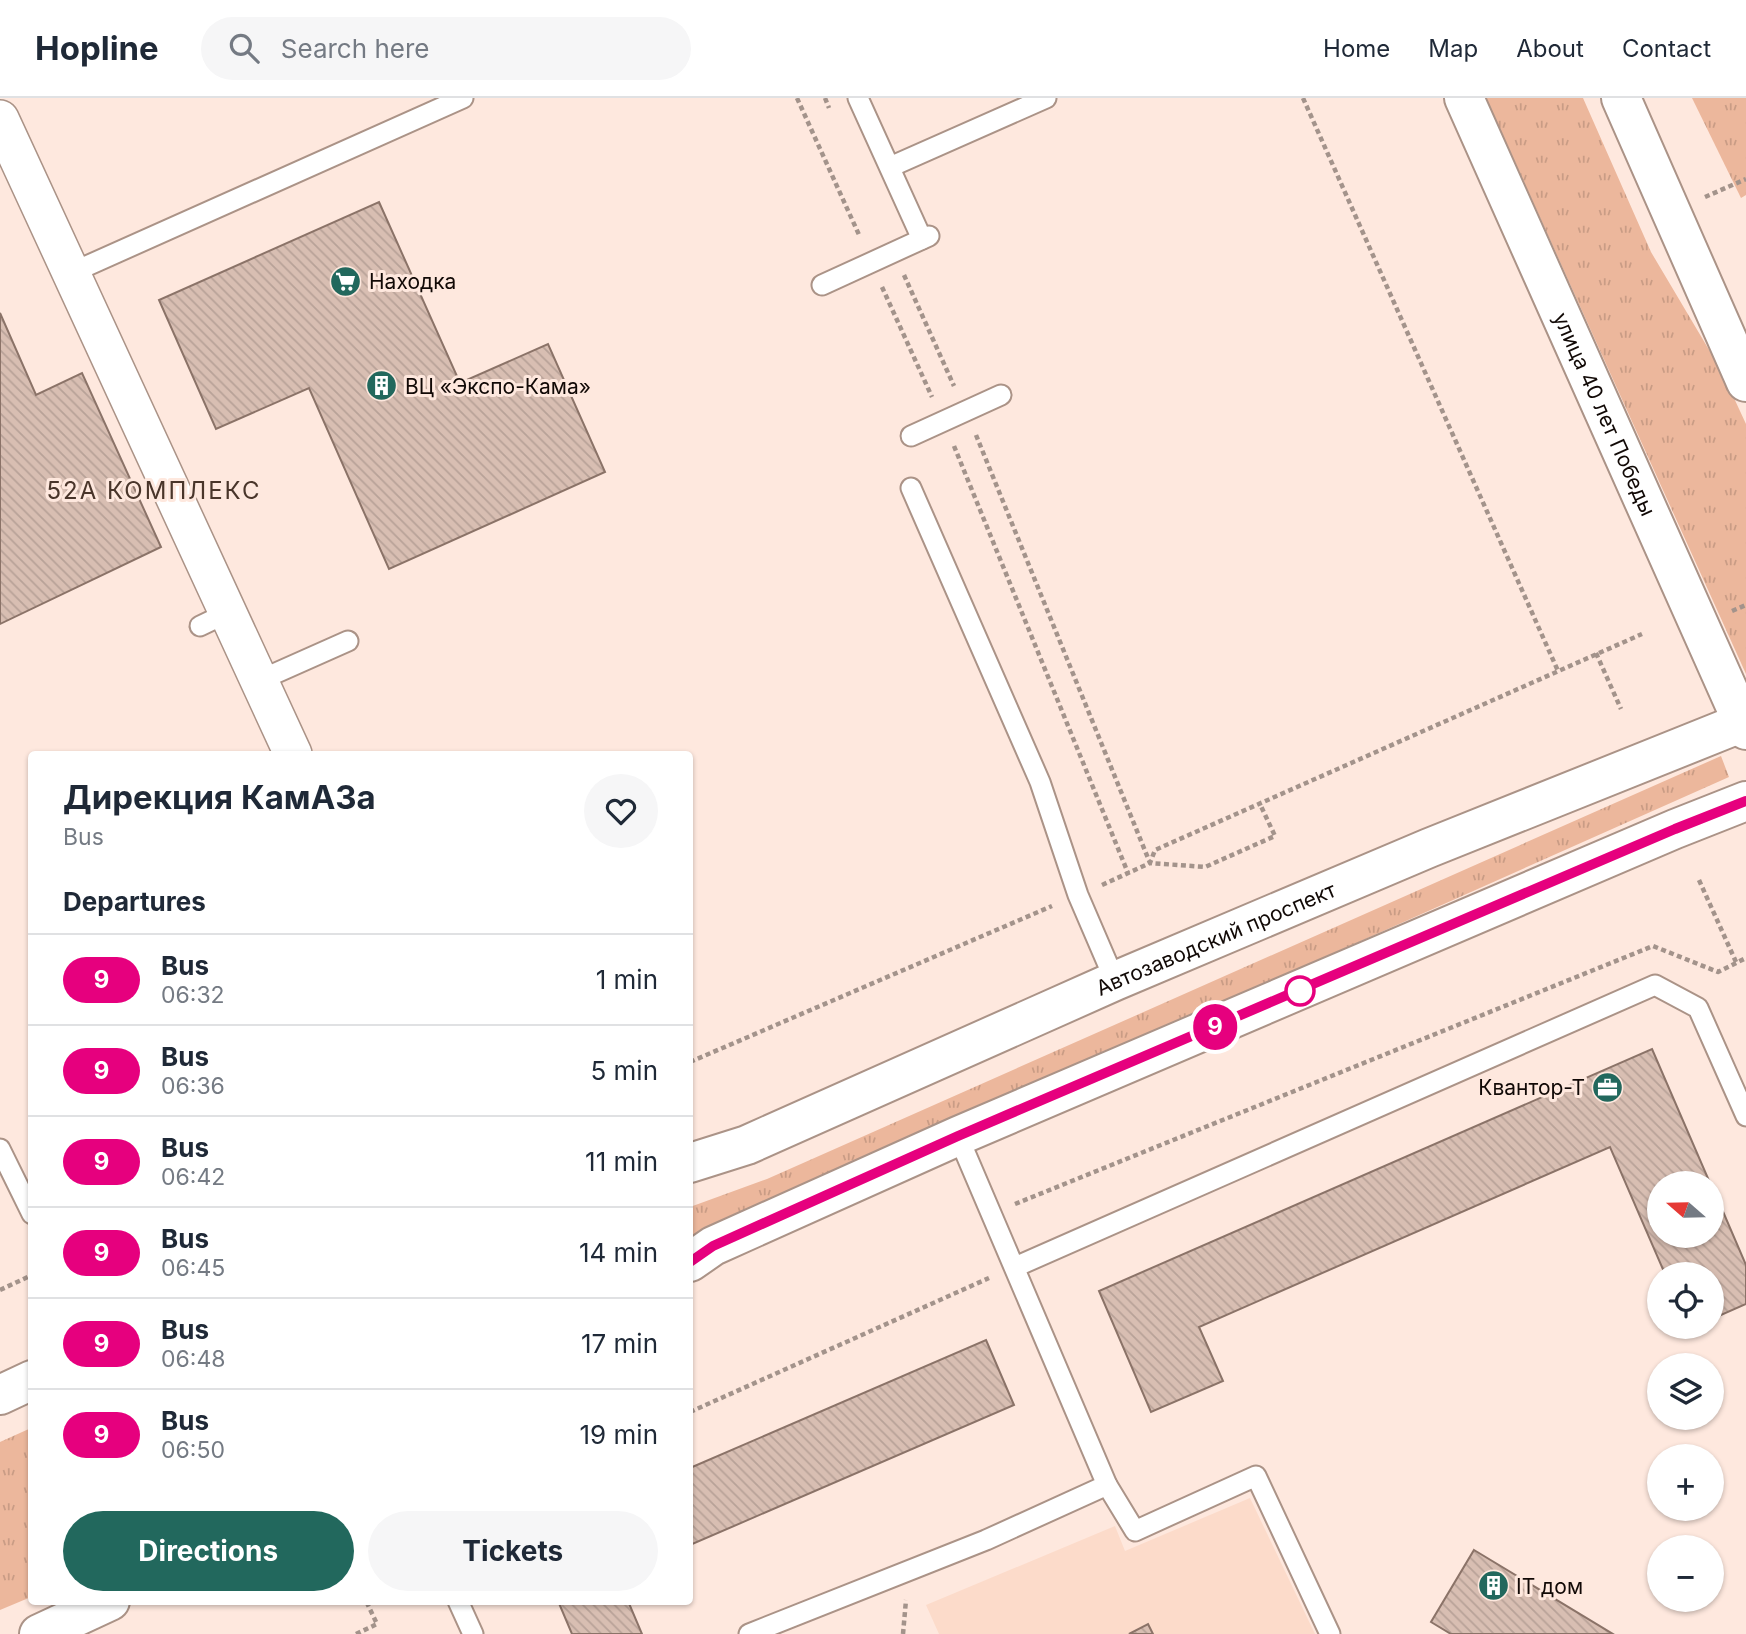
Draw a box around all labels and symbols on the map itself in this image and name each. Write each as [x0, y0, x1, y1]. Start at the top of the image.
supermarket icon: Находка [329, 264, 363, 298]
place label: Находка [369, 269, 456, 294]
street label: улица 40 лет Победы [1549, 308, 1661, 520]
building icon: ВЦ «Экспо-Кама» [365, 369, 399, 403]
place label: ВЦ «Экспо-Кама» [405, 374, 591, 399]
district label: 52А КОМПЛЕКС [47, 476, 261, 505]
street label: Автозаводский проспект [1092, 876, 1340, 1000]
unlabelled marker [1285, 976, 1315, 1006]
line badge: 9 [1192, 1004, 1238, 1050]
office icon: Квантор-Т [1591, 1070, 1625, 1104]
place label: Квантор-Т [1478, 1075, 1585, 1100]
north arrow [1647, 1171, 1724, 1248]
building icon: IT дом [1476, 1569, 1510, 1603]
place label: IT дом [1516, 1574, 1583, 1599]

